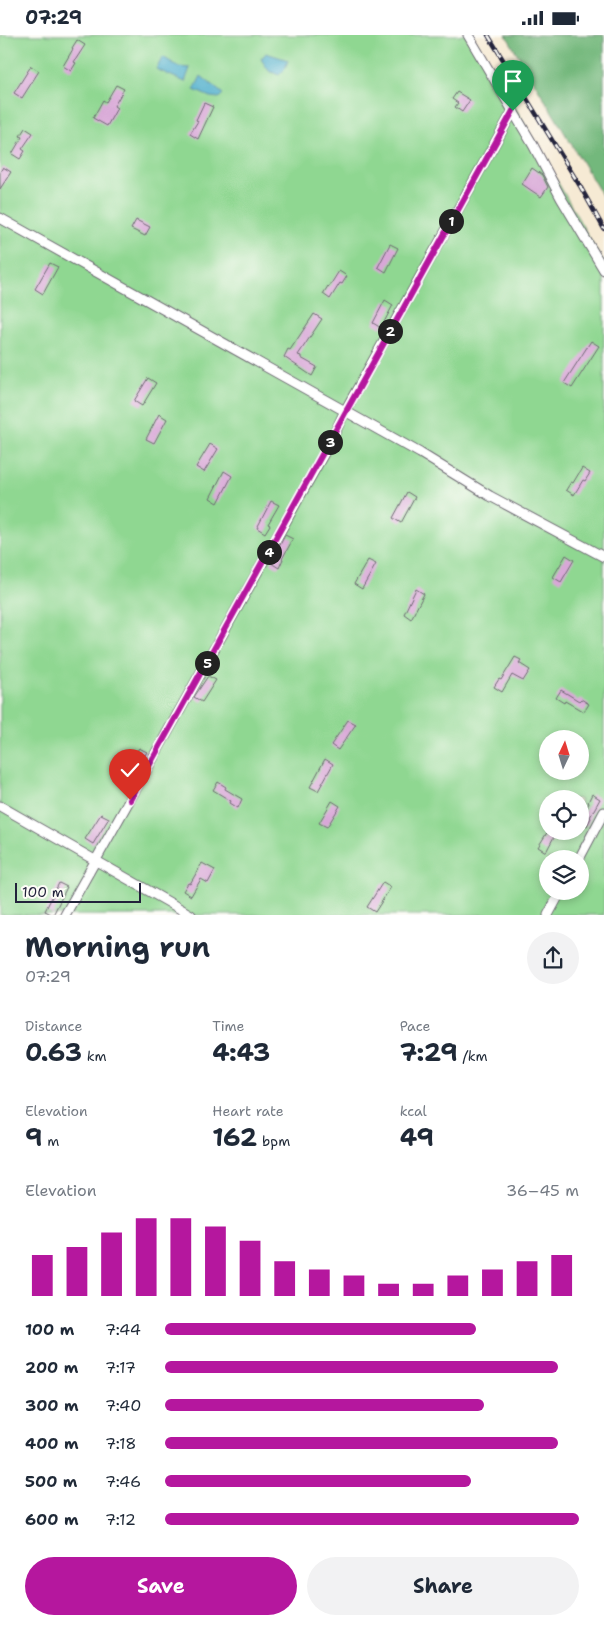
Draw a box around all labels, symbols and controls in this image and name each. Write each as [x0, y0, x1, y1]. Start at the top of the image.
text: 07:29 [25, 5, 82, 30]
pin [492, 60, 534, 111]
icon: arrive [499, 67, 527, 95]
pin: 1 [438, 209, 464, 233]
text: 1 [448, 212, 455, 230]
pin: 2 [378, 319, 402, 343]
text: 2 [386, 322, 395, 340]
pin: 3 [318, 429, 342, 455]
text: 3 [326, 433, 335, 451]
pin: 4 [256, 539, 282, 565]
text: 4 [265, 543, 274, 561]
pin: 5 [194, 651, 220, 675]
text: 5 [203, 654, 212, 672]
north arrow [539, 730, 589, 780]
map controls [539, 730, 589, 900]
pin [109, 749, 151, 800]
icon: check [116, 756, 144, 784]
button: locate [539, 790, 589, 840]
button: layers [539, 850, 589, 900]
scale bar [15, 880, 141, 903]
text: 100 m [22, 883, 64, 901]
text: Morning run [25, 928, 210, 966]
button: share [527, 932, 579, 984]
text: 07:29 [25, 966, 71, 987]
text: Distance [25, 1017, 82, 1035]
text: Time [212, 1017, 244, 1035]
text: Pace [400, 1017, 430, 1035]
text: 0.63 [25, 1035, 82, 1069]
text: 4:43 [212, 1035, 270, 1069]
text: 7:29 [400, 1035, 458, 1069]
text: km [82, 1047, 107, 1065]
text: /km [458, 1047, 488, 1065]
text: Elevation [25, 1102, 88, 1120]
text: Heart rate [212, 1102, 284, 1120]
text: kcal [400, 1102, 427, 1120]
text: 9 [25, 1120, 43, 1154]
text: 162 [212, 1120, 257, 1154]
text: 49 [400, 1120, 434, 1154]
text: m [43, 1132, 59, 1150]
text: bpm [257, 1132, 290, 1150]
text: Elevation [25, 1180, 97, 1201]
text: 36–45 m [506, 1180, 579, 1201]
text: 100 m [25, 1319, 74, 1340]
text: 7:44 [105, 1319, 141, 1340]
text: 200 m [25, 1357, 78, 1378]
text: 7:17 [105, 1357, 136, 1378]
text: 300 m [25, 1395, 79, 1416]
text: 7:40 [105, 1395, 141, 1416]
text: 400 m [25, 1433, 79, 1454]
text: 7:18 [105, 1433, 137, 1454]
text: 500 m [25, 1471, 77, 1492]
text: 7:46 [105, 1471, 141, 1492]
text: 600 m [25, 1509, 79, 1530]
text: 7:12 [105, 1509, 136, 1530]
button: Save [25, 1557, 297, 1615]
button: Share [307, 1557, 579, 1615]

